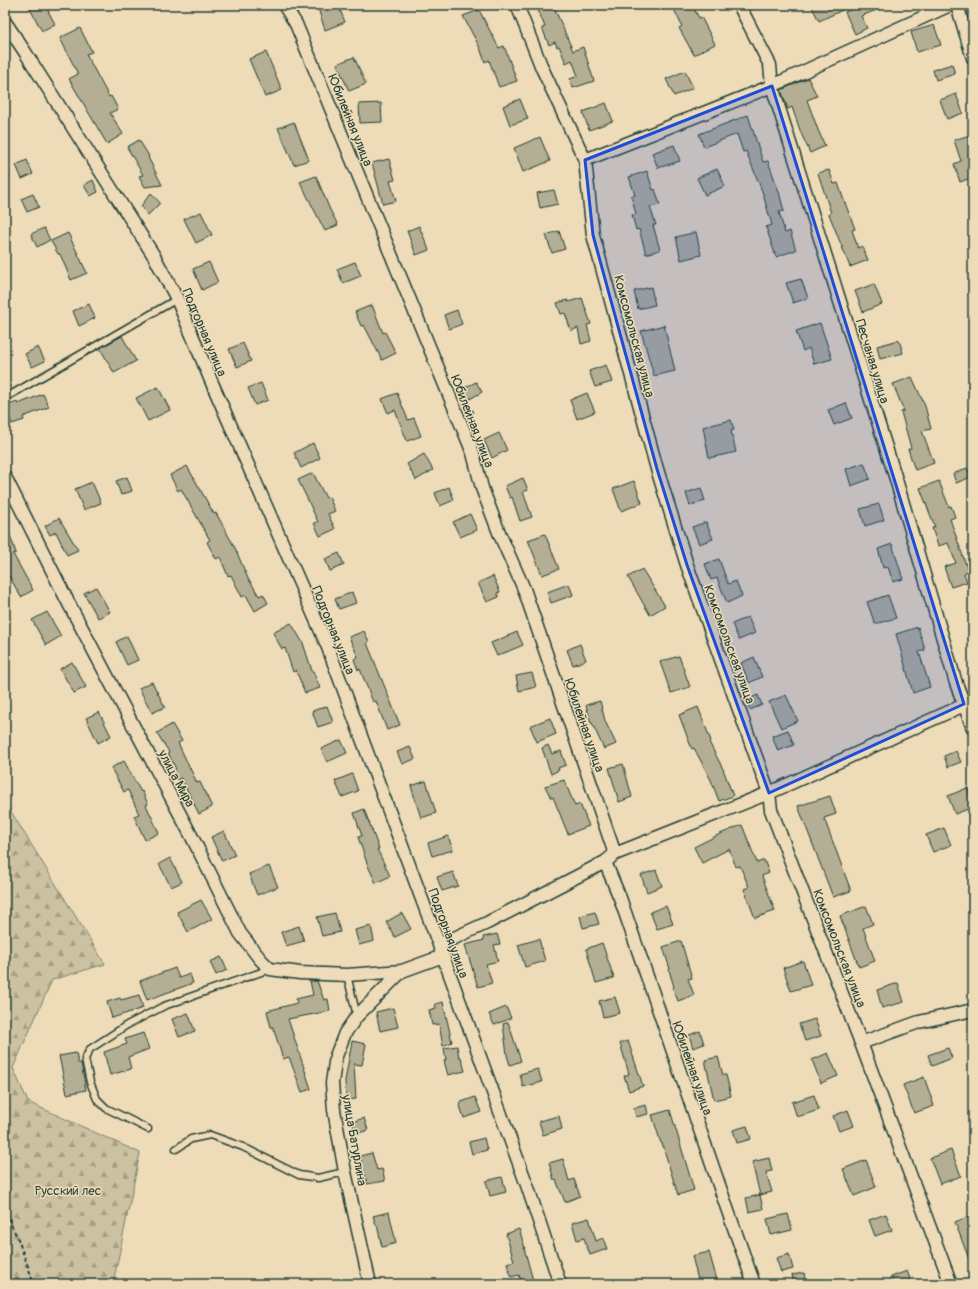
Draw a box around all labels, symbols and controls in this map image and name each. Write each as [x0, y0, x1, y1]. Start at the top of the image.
street label: Юбилейная улица [324, 72, 376, 169]
street label: Комсомольская улица [610, 274, 658, 399]
street label: Подгорная улица [178, 286, 230, 379]
street label: Песчаная улица [852, 317, 892, 405]
street label: Юбилейная улица [447, 373, 497, 470]
street label: Комсомольская улица [700, 583, 758, 706]
street label: Подгорная улица [308, 584, 358, 677]
street label: Юбилейная улица [561, 677, 608, 774]
street label: улица Мира [154, 746, 198, 810]
street label: Подгорная улица [424, 886, 472, 980]
street label: Комсомольская улица [809, 887, 869, 1010]
street label: Юбилейная улица [669, 1020, 716, 1117]
street label: улица Батурлина [338, 1092, 370, 1187]
park label: Русский лес [35, 1183, 102, 1199]

